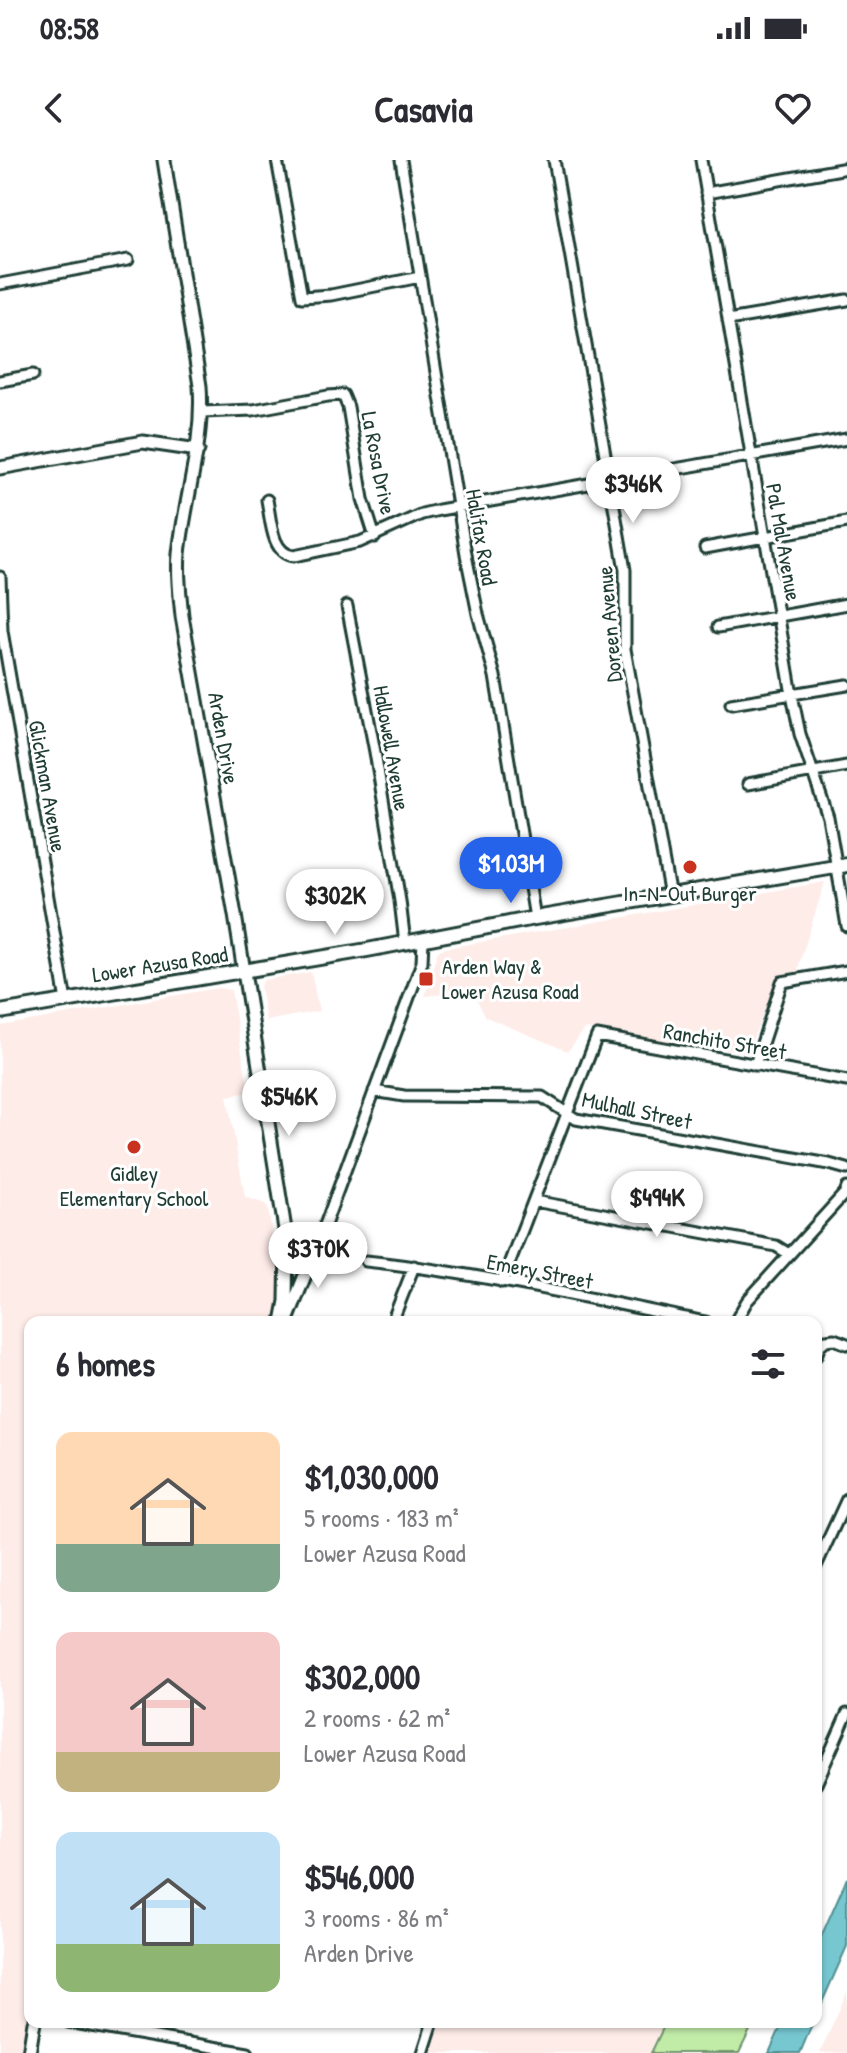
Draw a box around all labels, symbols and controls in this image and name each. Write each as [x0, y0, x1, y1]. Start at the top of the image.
text: 08:58 [40, 8, 99, 48]
text: Casavia [374, 84, 473, 133]
icon: back [32, 86, 76, 130]
icon: heart [771, 86, 815, 130]
street label: La Rosa Drive [354, 409, 404, 517]
pin: $346K [577, 457, 689, 525]
text: $346K [604, 465, 662, 500]
street label: Pal Mal Avenue [759, 481, 809, 603]
street label: Halifax Road [459, 487, 505, 588]
street label: Doreen Avenue [589, 565, 629, 683]
street label: Hallowell Avenue [366, 683, 418, 813]
street label: Arden Drive [201, 690, 247, 787]
street label: Glickman Avenue [22, 718, 74, 855]
pin: $1.03M [446, 837, 576, 905]
text: $1.03M [478, 845, 544, 880]
marker: In-N-Out Burger [681, 858, 699, 876]
pin: $302K [279, 869, 391, 937]
text: $302K [304, 877, 366, 912]
place label: In-N-Out Burger [623, 878, 757, 908]
street label: Lower Azusa Road [90, 938, 230, 990]
place label: Arden Way & Lower Azusa Road [442, 951, 579, 1006]
marker: Arden Way & Lower Azusa Road [417, 970, 435, 988]
street label: Ranchito Street [661, 1015, 789, 1067]
pin: $546K [233, 1070, 345, 1138]
text: $546K [260, 1078, 318, 1113]
street label: Mulhall Street [579, 1084, 695, 1136]
marker: Gidley Elementary School [125, 1138, 143, 1156]
place label: Gidley Elementary School [60, 1158, 208, 1213]
pin: $494K [601, 1171, 713, 1239]
text: $494K [629, 1179, 685, 1214]
pin: $370K [262, 1222, 374, 1290]
text: $370K [287, 1230, 349, 1265]
street label: Emery Street [484, 1246, 596, 1296]
text: 6 homes [56, 1341, 155, 1387]
icon: filters [746, 1342, 790, 1386]
text: $1,030,000 [304, 1454, 439, 1500]
icon: home [120, 1464, 216, 1560]
text: 5 rooms · 183 m² [304, 1500, 459, 1535]
text: Lower Azusa Road [304, 1535, 466, 1570]
text: $302,000 [304, 1654, 420, 1700]
icon: home [120, 1664, 216, 1760]
text: 2 rooms · 62 m² [304, 1700, 450, 1735]
text: Lower Azusa Road [304, 1735, 466, 1770]
text: $546,000 [304, 1854, 415, 1900]
icon: home [120, 1864, 216, 1960]
text: 3 rooms · 86 m² [304, 1900, 449, 1935]
text: Arden Drive [304, 1935, 414, 1970]

